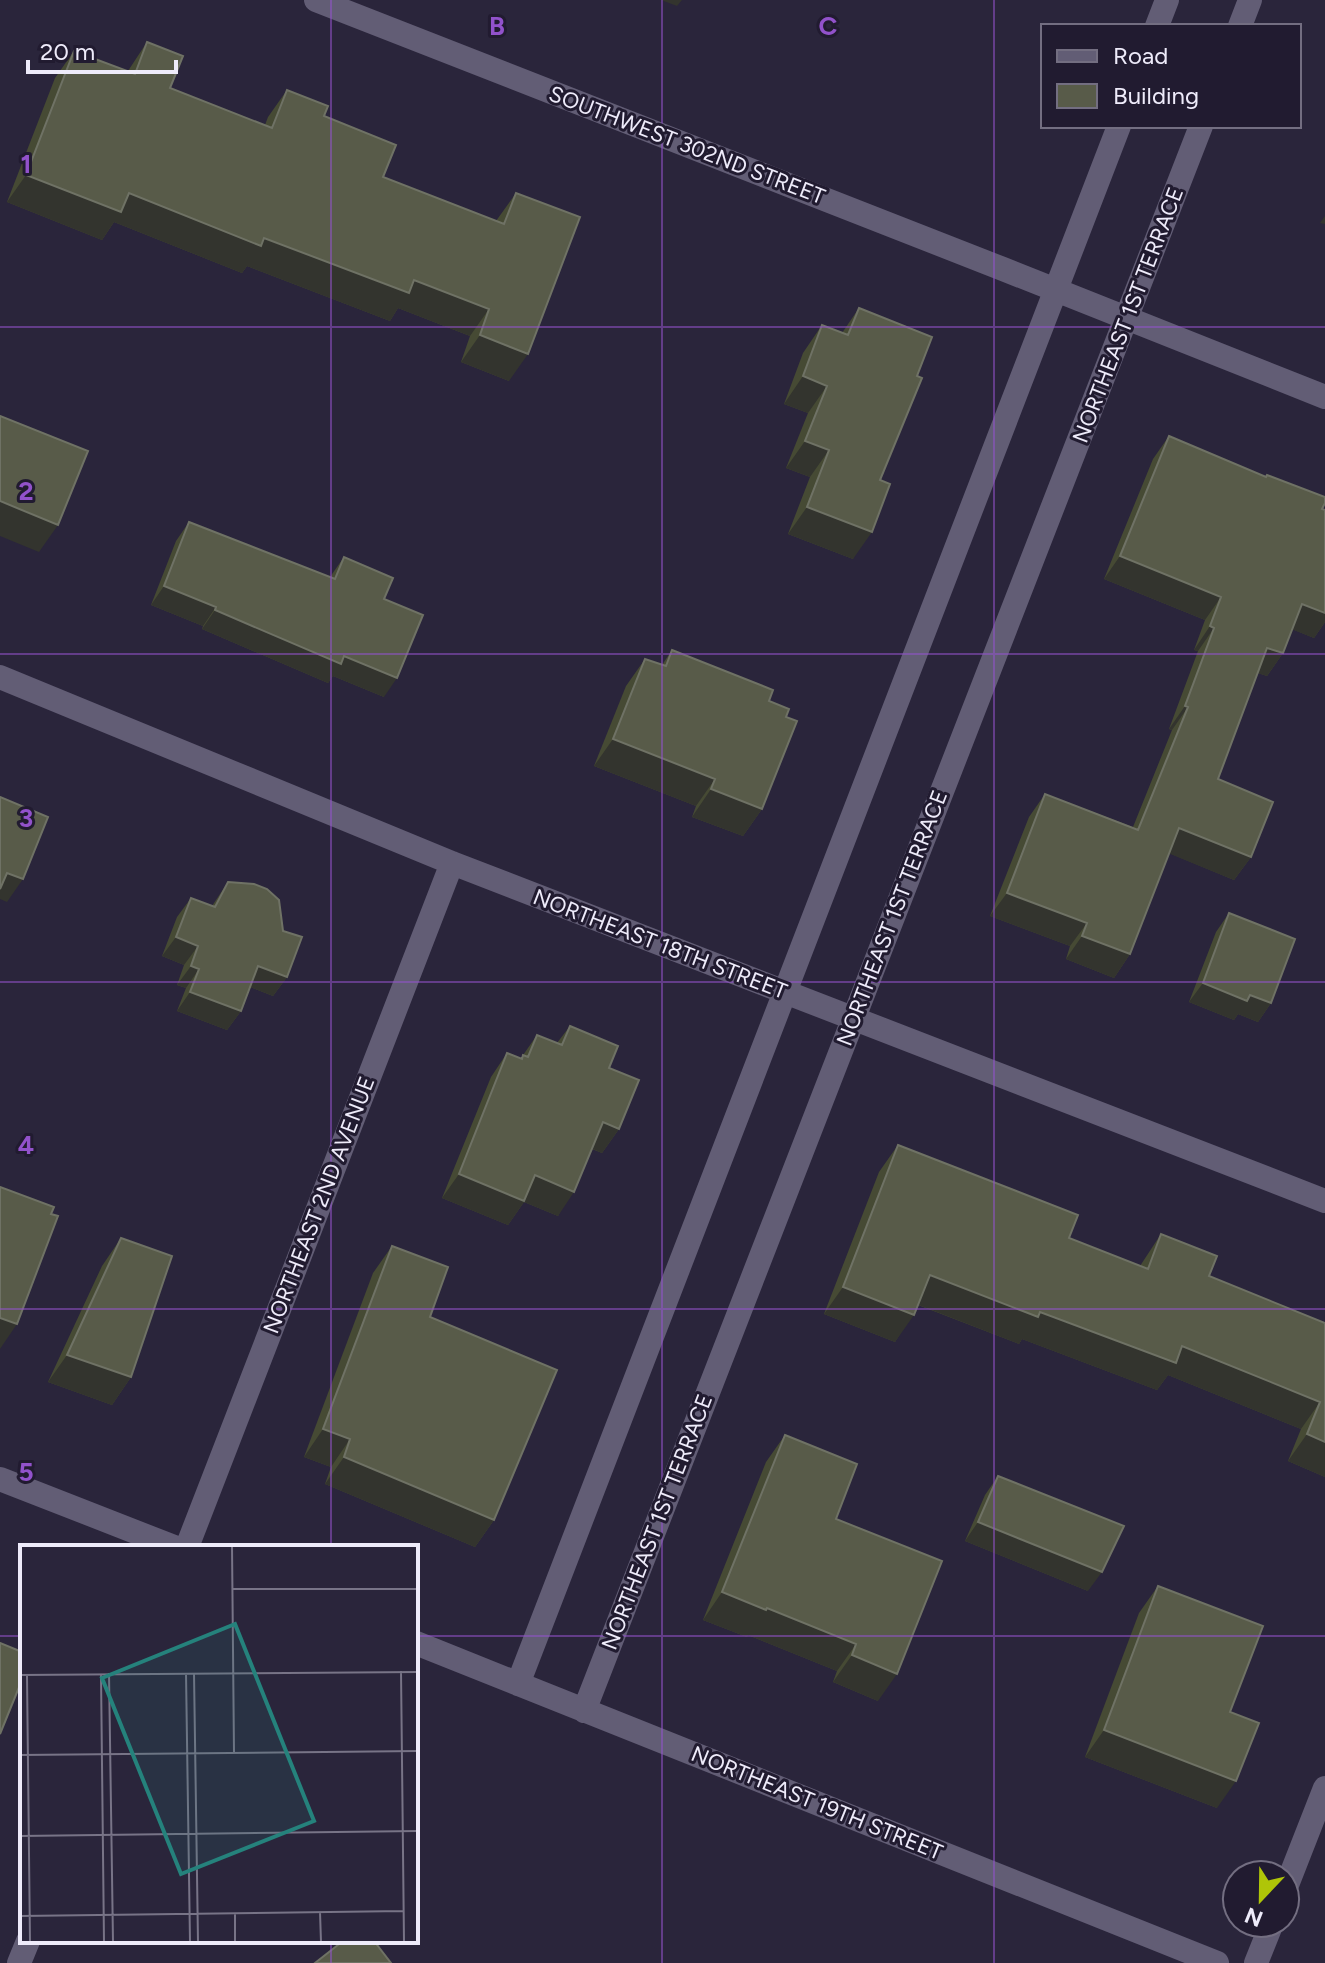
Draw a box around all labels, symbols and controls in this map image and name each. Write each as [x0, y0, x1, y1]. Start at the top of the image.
text: B [489, 10, 505, 42]
text: C [819, 10, 838, 42]
scale bar [28, 24, 176, 74]
legend [1041, 24, 1301, 128]
text: 20 m [40, 37, 95, 66]
text: Road [1113, 41, 1168, 70]
street label: SOUTHWEST 302ND STREET [545, 80, 829, 210]
text: Building [1113, 81, 1199, 110]
text: 1 [21, 148, 31, 180]
street label: NORTHEAST 1ST TERRACE [1067, 183, 1189, 447]
text: 2 [18, 475, 34, 507]
street label: NORTHEAST 1ST TERRACE [831, 786, 953, 1050]
text: 3 [19, 802, 33, 834]
street label: NORTHEAST 18TH STREET [529, 883, 791, 1005]
street label: NORTHEAST 2ND AVENUE [257, 1073, 381, 1337]
text: 4 [18, 1129, 34, 1161]
street label: NORTHEAST 1ST TERRACE [596, 1390, 718, 1654]
text: 5 [18, 1456, 34, 1488]
inset map [20, 1545, 418, 1943]
street label: NORTHEAST 19TH STREET [687, 1740, 947, 1866]
north arrow [1221, 1859, 1301, 1939]
text: N [1241, 1901, 1267, 1933]

